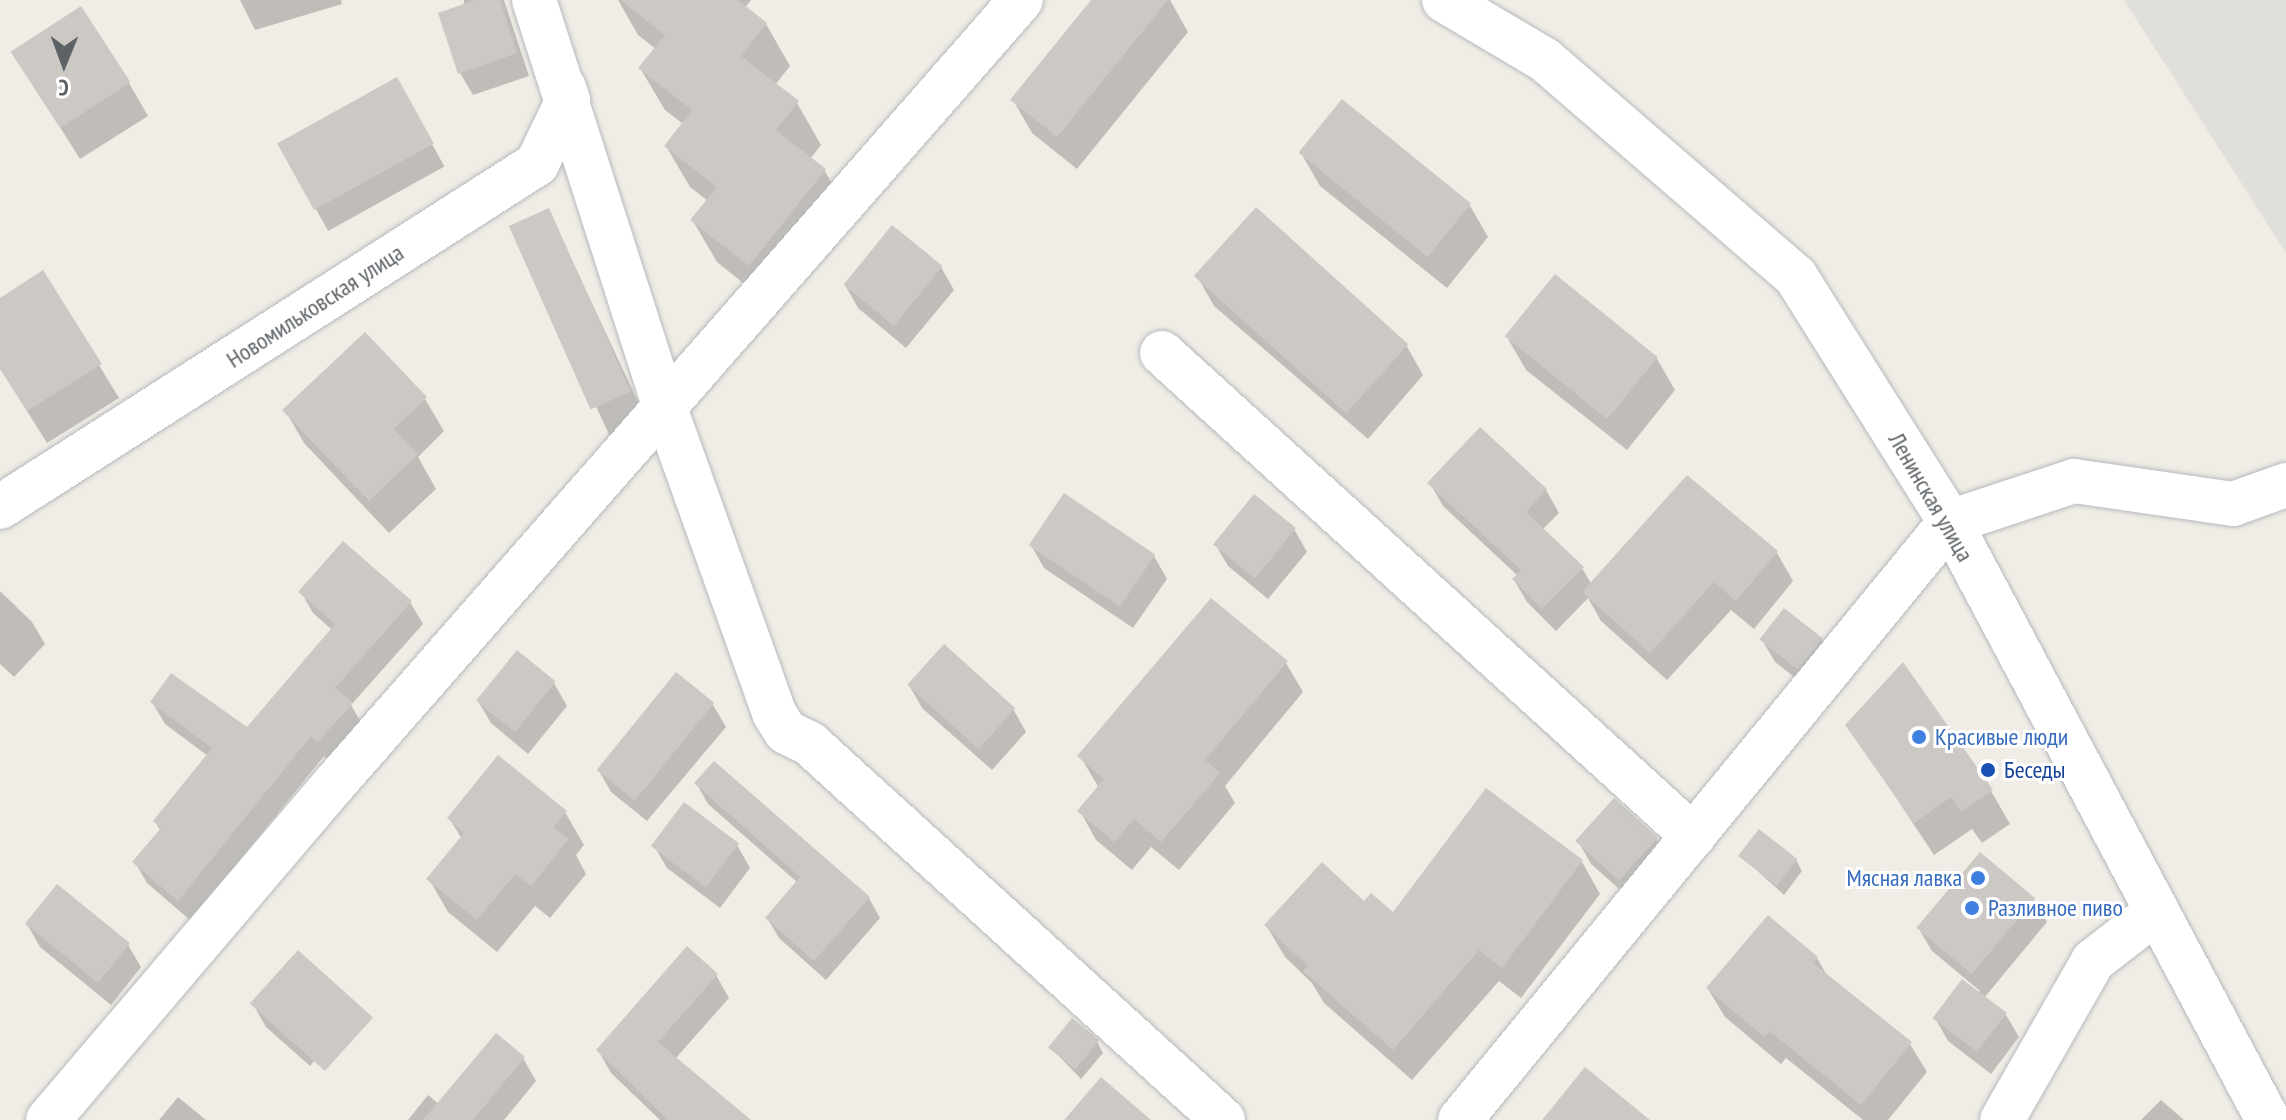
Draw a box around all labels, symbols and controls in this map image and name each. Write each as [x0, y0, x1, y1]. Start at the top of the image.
north arrow [24, 24, 104, 104]
text: С [58, 74, 69, 102]
street label: Новомильковская улица [221, 238, 409, 374]
street label: Ленинская улица [1882, 427, 1980, 567]
place label: Красивые люди [1935, 723, 2068, 751]
marker: Красивые люди [1910, 728, 1928, 746]
place label: Беседы [2004, 756, 2066, 784]
marker: Беседы [1979, 761, 1997, 779]
place label: Мясная лавка [1847, 864, 1962, 892]
marker: Мясная лавка [1969, 869, 1987, 887]
place label: Разливное пиво [1988, 894, 2123, 922]
marker: Разливное пиво [1963, 899, 1981, 917]

